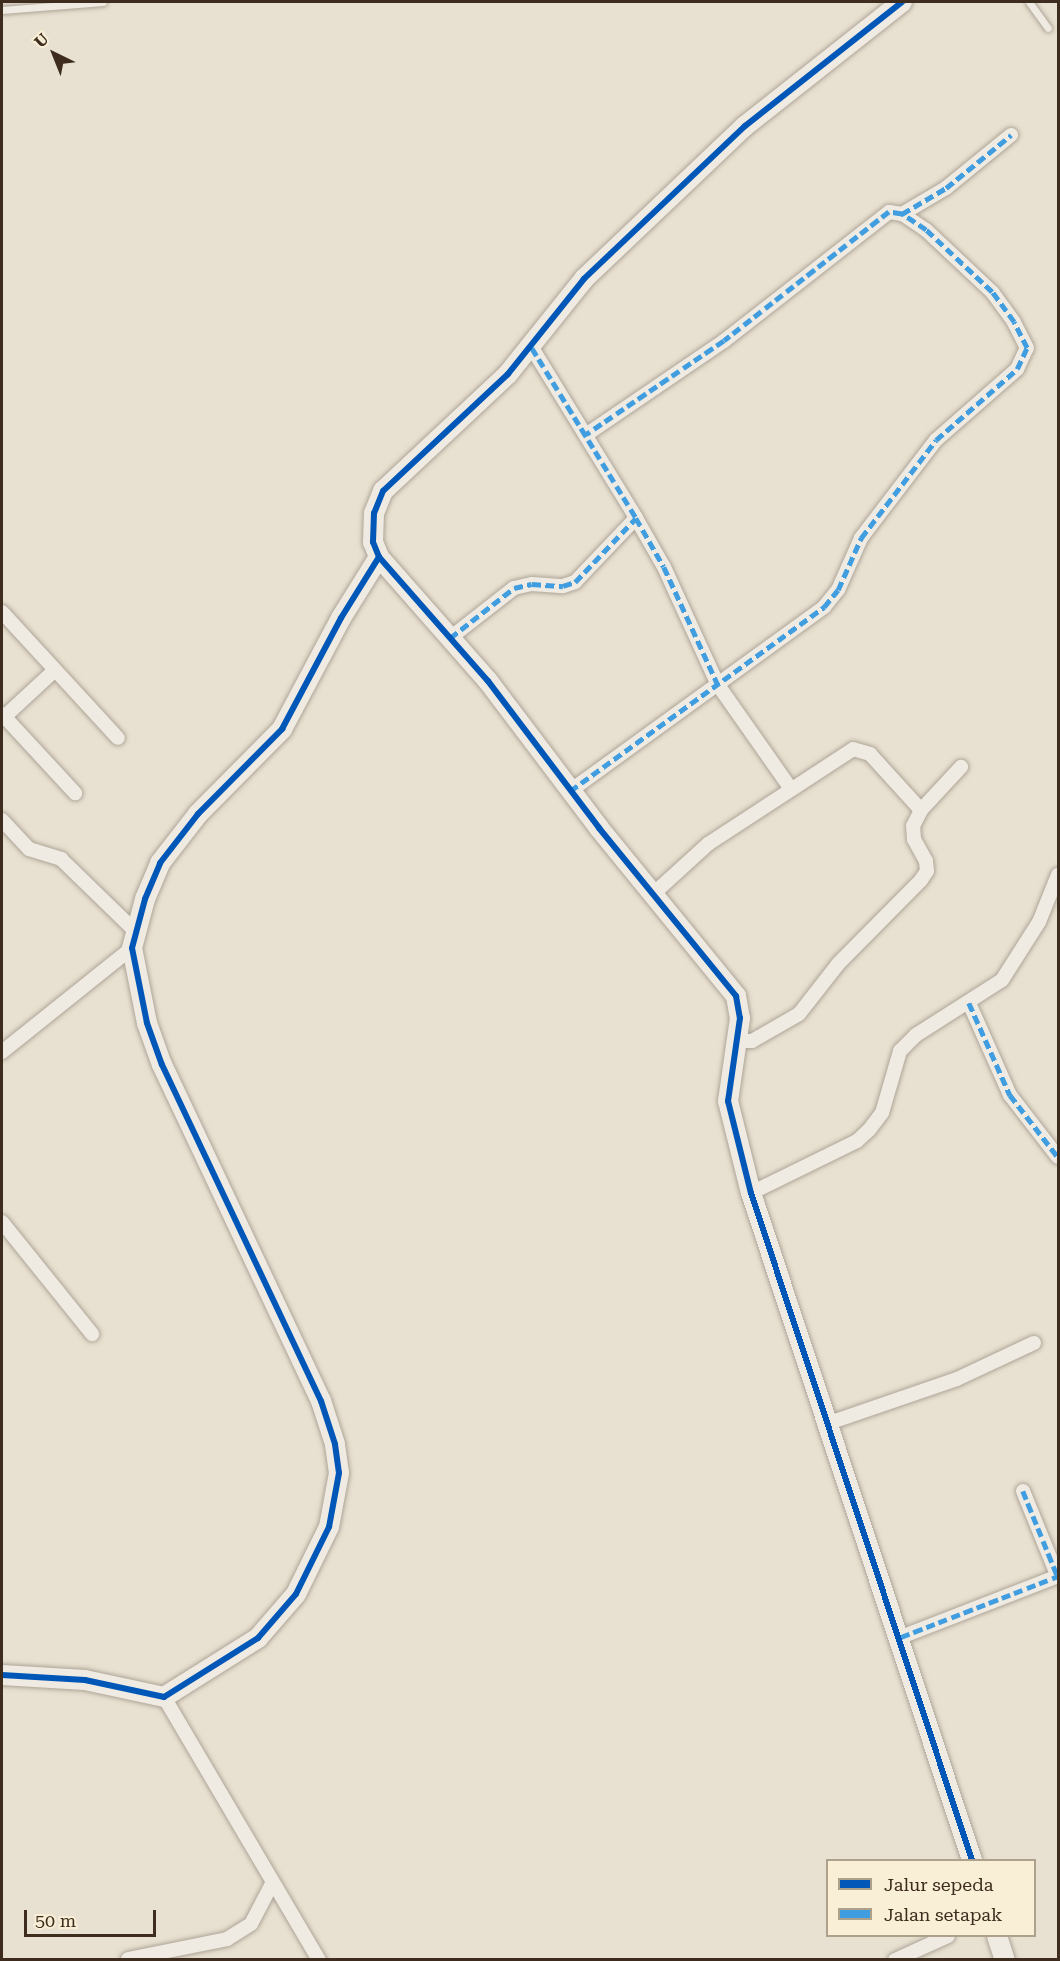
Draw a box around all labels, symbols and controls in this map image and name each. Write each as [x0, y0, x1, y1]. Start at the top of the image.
north arrow [24, 24, 84, 84]
text: U [30, 29, 52, 52]
legend [826, 1859, 1036, 1937]
text: Jalur sepeda [884, 1874, 994, 1895]
scale bar [27, 1898, 159, 1936]
text: Jalan setapak [884, 1904, 1002, 1925]
text: 50 m [35, 1910, 76, 1931]

